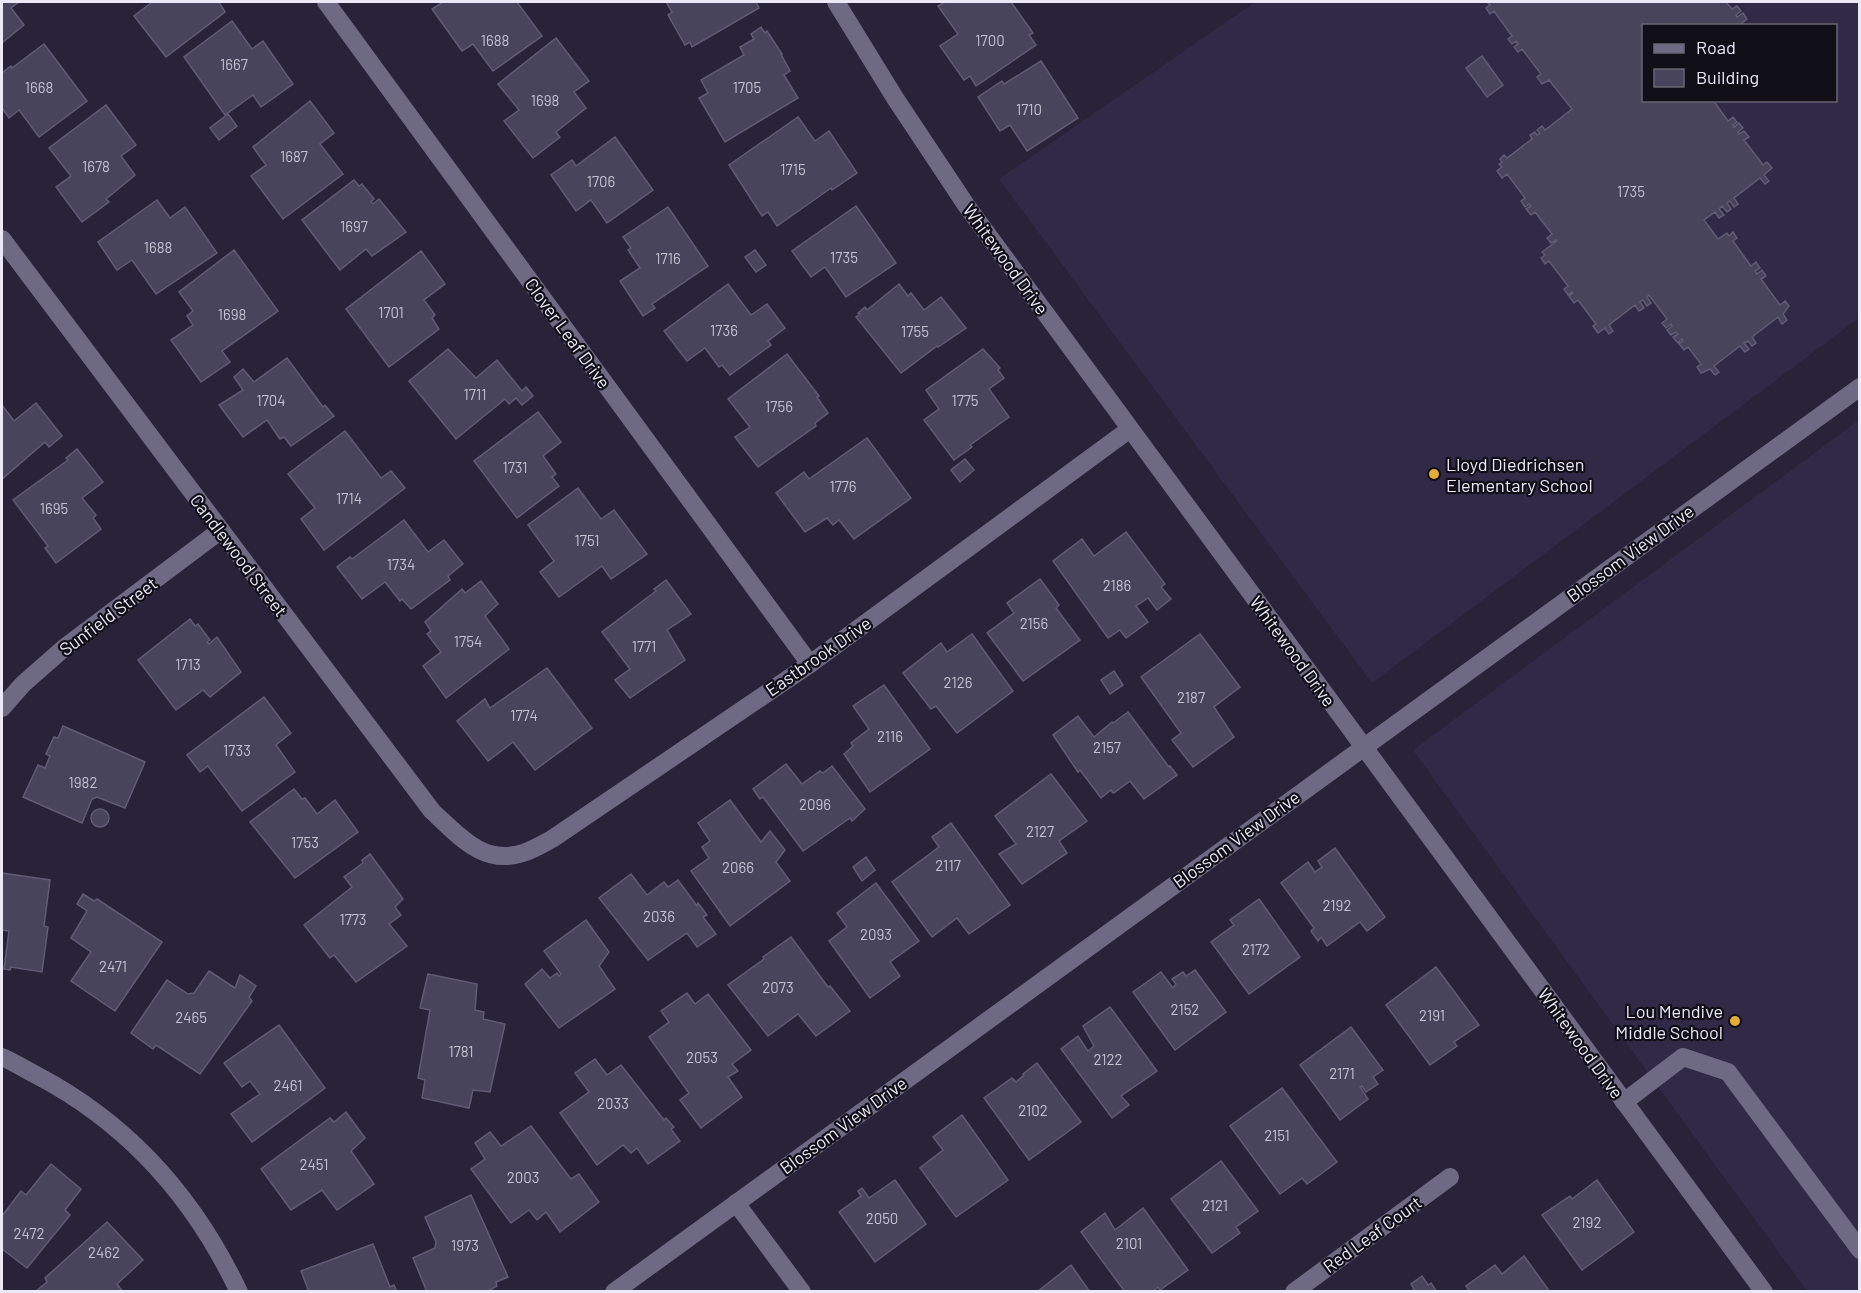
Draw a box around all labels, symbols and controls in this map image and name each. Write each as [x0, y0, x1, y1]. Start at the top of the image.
legend [1642, 24, 1837, 102]
house number: 1688 [481, 31, 509, 49]
house number: 1700 [975, 31, 1005, 49]
text: Road [1696, 36, 1736, 58]
house number: 1667 [220, 55, 248, 73]
text: Building [1696, 66, 1759, 88]
house number: 1668 [25, 78, 53, 96]
house number: 1705 [733, 78, 761, 96]
house number: 1698 [531, 91, 559, 109]
house number: 1710 [1016, 100, 1042, 118]
house number: 1687 [280, 147, 308, 165]
house number: 1678 [82, 157, 110, 175]
house number: 1715 [780, 160, 806, 178]
house number: 1706 [587, 172, 615, 190]
house number: 1735 [1617, 182, 1645, 200]
street label: Whitewood Drive [958, 199, 1054, 319]
house number: 1697 [340, 217, 368, 235]
house number: 1688 [144, 238, 172, 256]
house number: 1735 [830, 248, 858, 266]
house number: 1716 [655, 249, 681, 267]
street label: Clover Leaf Drive [520, 273, 616, 393]
house number: 1701 [378, 303, 404, 321]
house number: 1698 [218, 305, 246, 323]
house number: 1736 [710, 321, 738, 339]
house number: 1755 [901, 322, 929, 340]
house number: 1711 [464, 385, 486, 403]
house number: 1704 [256, 391, 286, 409]
house number: 1775 [951, 391, 979, 409]
house number: 1756 [765, 397, 793, 415]
place label: Lloyd Diedrichsen Elementary School [1446, 453, 1593, 496]
house number: 1731 [502, 458, 528, 476]
marker: Lloyd Diedrichsen Elementary School [1427, 467, 1441, 481]
house number: 1776 [829, 477, 857, 495]
street label: Candlewood Street [186, 489, 292, 621]
house number: 1714 [336, 489, 362, 507]
house number: 1695 [40, 499, 68, 517]
street label: Blossom View Drive [1562, 499, 1698, 607]
house number: 1751 [575, 531, 599, 549]
house number: 1734 [387, 555, 415, 573]
street label: Sunfield Street [55, 572, 161, 660]
house number: 2186 [1103, 576, 1131, 594]
street label: Whitewood Drive [1245, 591, 1341, 711]
street label: Eastbrook Drive [761, 611, 875, 701]
house number: 2156 [1020, 614, 1048, 632]
house number: 1754 [454, 632, 482, 650]
house number: 1771 [632, 637, 656, 655]
house number: 1713 [175, 655, 201, 673]
house number: 2126 [944, 673, 972, 691]
house number: 2187 [1177, 688, 1205, 706]
house number: 1774 [510, 706, 538, 724]
house number: 2116 [877, 727, 903, 745]
house number: 2157 [1093, 738, 1121, 756]
house number: 1733 [223, 741, 251, 759]
house number: 1982 [69, 773, 97, 791]
street label: Blossom View Drive [1168, 785, 1304, 893]
house number: 2096 [799, 795, 831, 813]
house number: 2127 [1026, 822, 1054, 840]
house number: 1753 [291, 833, 319, 851]
house number: 2117 [935, 856, 961, 874]
house number: 2066 [722, 858, 754, 876]
house number: 2192 [1323, 896, 1351, 914]
house number: 2036 [643, 907, 675, 925]
house number: 1773 [339, 910, 367, 928]
house number: 2093 [860, 925, 892, 943]
house number: 2172 [1242, 940, 1270, 958]
house number: 2471 [99, 957, 127, 975]
house number: 2073 [762, 978, 794, 996]
street label: Whitewood Drive [1533, 983, 1629, 1103]
house number: 2152 [1171, 1000, 1199, 1018]
place label: Lou Mendive Middle School [1615, 1000, 1723, 1043]
house number: 2191 [1419, 1006, 1445, 1024]
house number: 2465 [175, 1008, 207, 1026]
marker: Lou Mendive Middle School [1728, 1014, 1742, 1028]
house number: 1781 [449, 1042, 474, 1060]
house number: 2053 [686, 1048, 718, 1066]
house number: 2122 [1093, 1050, 1123, 1068]
house number: 2171 [1329, 1064, 1355, 1082]
street label: Blossom View Drive [775, 1071, 911, 1179]
house number: 2461 [273, 1076, 303, 1094]
house number: 2033 [597, 1094, 629, 1112]
house number: 2102 [1018, 1101, 1048, 1119]
house number: 2151 [1264, 1126, 1290, 1144]
house number: 2451 [300, 1155, 328, 1173]
house number: 2003 [507, 1168, 539, 1186]
street label: Red Leaf Court [1318, 1191, 1426, 1277]
house number: 2121 [1202, 1196, 1228, 1214]
house number: 2050 [866, 1209, 898, 1227]
house number: 2192 [1573, 1213, 1601, 1231]
house number: 2472 [14, 1224, 45, 1242]
house number: 2101 [1116, 1234, 1142, 1252]
house number: 1973 [451, 1236, 479, 1254]
house number: 2462 [88, 1243, 120, 1261]

